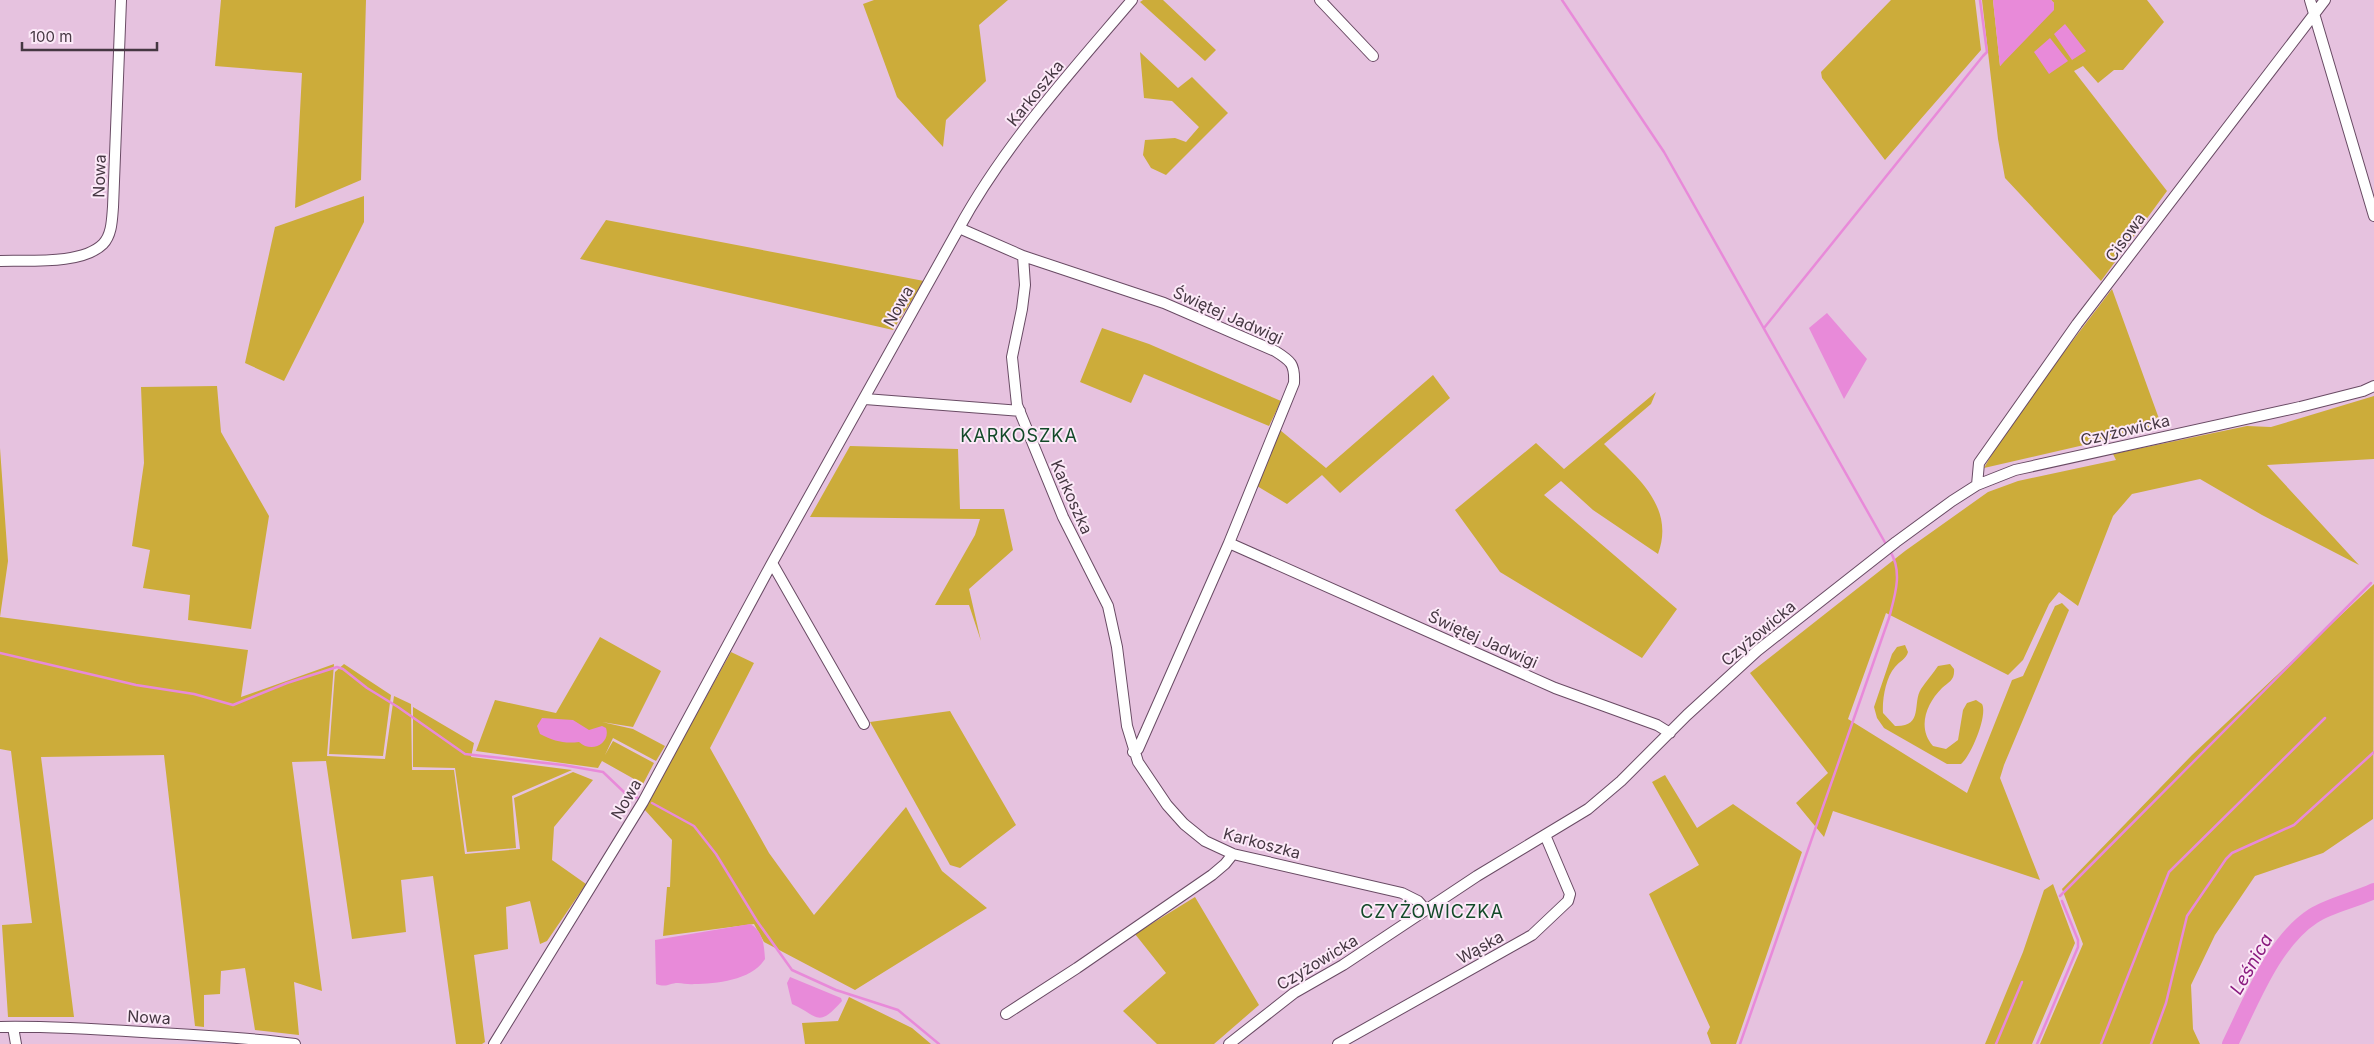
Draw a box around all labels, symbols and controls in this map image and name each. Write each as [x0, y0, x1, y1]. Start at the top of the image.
scale bar [22, 20, 158, 52]
text: 100 m [30, 27, 72, 46]
street label: Karkoszka [1002, 56, 1068, 130]
street label: Nowa [88, 154, 110, 198]
street label: Cisowa [2101, 209, 2149, 265]
street label: Nowa [879, 282, 917, 330]
street label: Świętej Jadwigi [1170, 282, 1286, 348]
street label: Czyżowicka [2078, 410, 2172, 450]
district label: KARKOSZKA [960, 425, 1078, 446]
street label: Karkoszka [1047, 457, 1097, 537]
street label: Czyżowicka [1717, 596, 1799, 670]
street label: Świętej Jadwigi [1425, 606, 1541, 672]
street label: Nowa [606, 775, 646, 823]
street label: Karkoszka [1221, 823, 1303, 863]
district label: CZYŻOWICZKA [1360, 900, 1504, 922]
street label: Wąska [1453, 926, 1507, 968]
street label: Czyżowicka [1273, 930, 1361, 994]
water label: Leśnica [2225, 930, 2277, 998]
street label: Nowa [127, 1006, 171, 1028]

